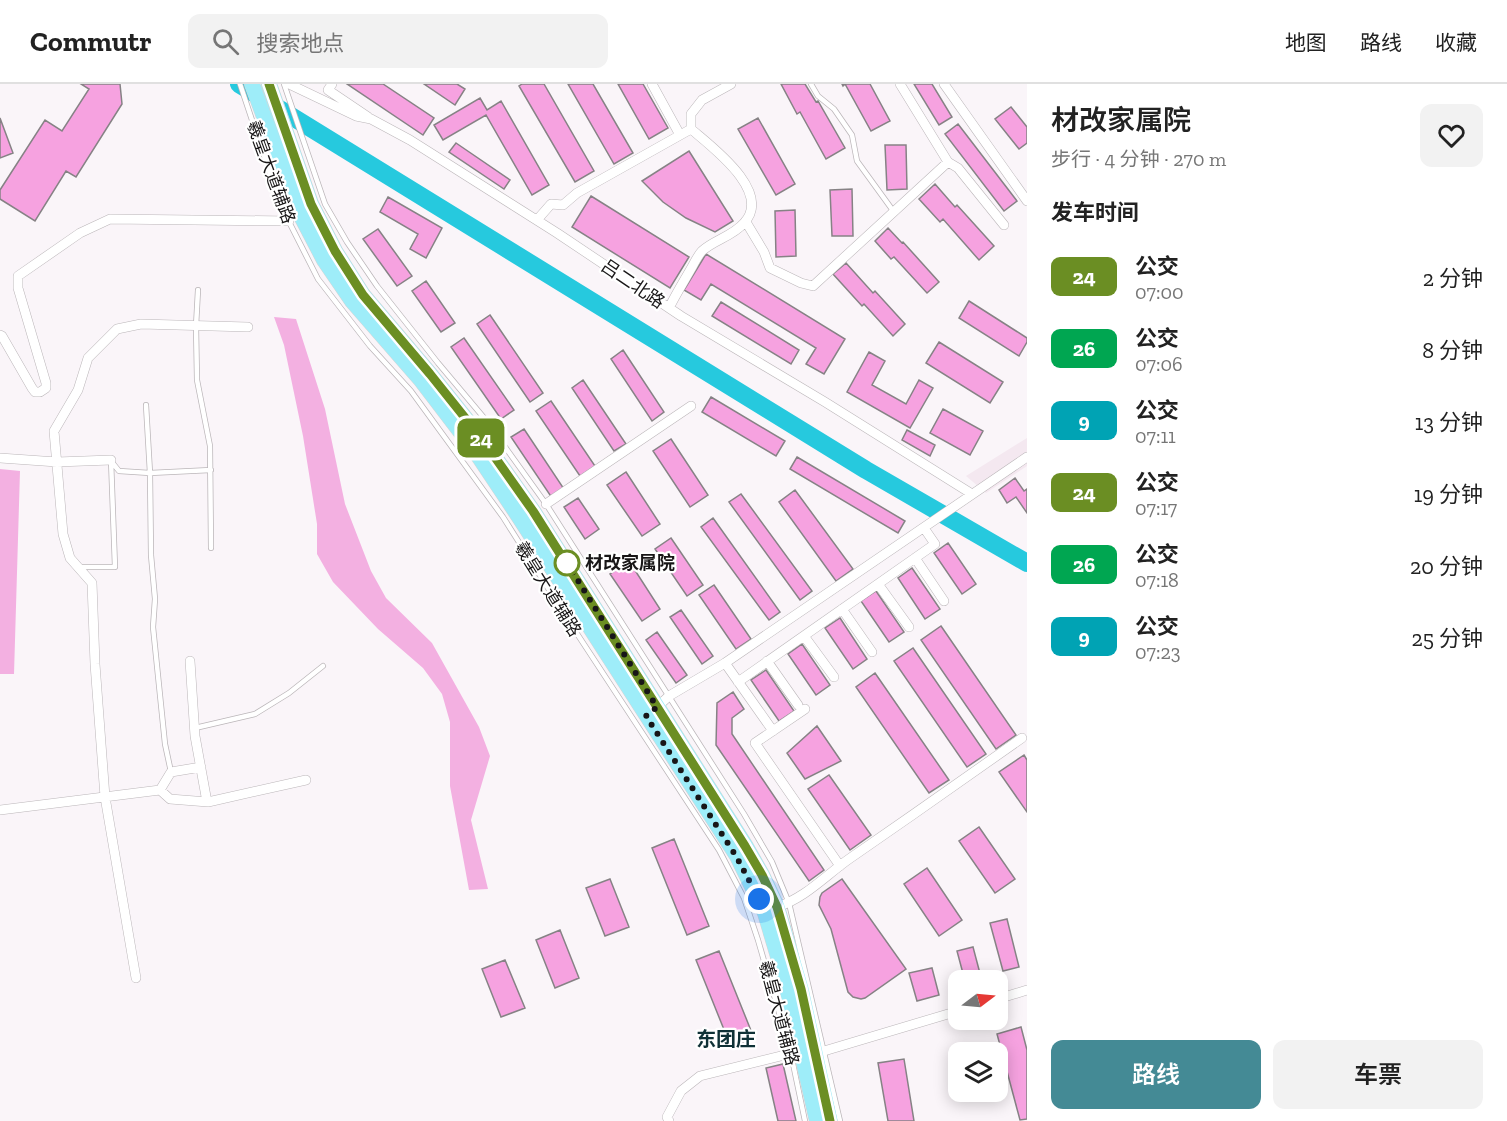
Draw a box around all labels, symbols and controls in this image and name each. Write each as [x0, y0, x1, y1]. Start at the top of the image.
search box [188, 14, 608, 68]
text: Commutr [30, 25, 152, 58]
icon: search [209, 25, 242, 58]
text: 搜索地点 [257, 30, 345, 57]
text: 地图 [1285, 30, 1327, 55]
text: 路线 [1360, 30, 1402, 55]
text: 收藏 [1435, 30, 1477, 55]
text: 材改家属院 [1051, 104, 1191, 137]
button: heart [1420, 104, 1483, 167]
street label: 羲皇大道辅路 [242, 117, 300, 227]
text: 步行 · 4 分钟 · 270 m [1051, 147, 1226, 171]
text: 发车时间 [1051, 199, 1139, 226]
text: 公交 [1135, 253, 1179, 280]
street label: 吕二北路 [597, 255, 669, 313]
text: 24 [1072, 264, 1096, 289]
text: 2 分钟 [1423, 265, 1483, 292]
text: 07:00 [1135, 280, 1183, 304]
text: 公交 [1135, 325, 1179, 352]
text: 26 [1073, 336, 1095, 361]
text: 8 分钟 [1422, 337, 1483, 364]
text: 07:06 [1135, 352, 1183, 376]
text: 公交 [1135, 397, 1179, 424]
text: 9 [1078, 408, 1090, 433]
text: 13 分钟 [1415, 409, 1483, 436]
line badge: 24 [454, 418, 508, 458]
text: 07:11 [1135, 424, 1176, 448]
text: 24 [469, 426, 493, 451]
text: 公交 [1135, 469, 1179, 496]
text: 24 [1072, 480, 1096, 505]
text: 19 分钟 [1414, 481, 1483, 508]
text: 07:17 [1135, 496, 1177, 520]
street label: 羲皇大道辅路 [510, 537, 586, 641]
text: 公交 [1135, 541, 1179, 568]
marker: 材改家属院 [554, 550, 580, 576]
place label: 材改家属院 [585, 552, 675, 574]
text: 26 [1073, 552, 1095, 577]
text: 20 分钟 [1410, 553, 1483, 580]
text: 07:18 [1135, 568, 1179, 592]
text: 公交 [1135, 613, 1179, 640]
text: 9 [1078, 624, 1090, 649]
text: 25 分钟 [1411, 625, 1483, 652]
text: 07:23 [1135, 640, 1181, 664]
your location [744, 884, 774, 914]
street label: 羲皇大道辅路 [754, 958, 804, 1068]
north arrow [948, 970, 1008, 1030]
map controls [948, 970, 1008, 1102]
district label: 东团庄 [696, 1027, 756, 1051]
button: 路线 [1051, 1040, 1261, 1109]
button: 车票 [1273, 1040, 1483, 1109]
button: layers [948, 1042, 1008, 1102]

